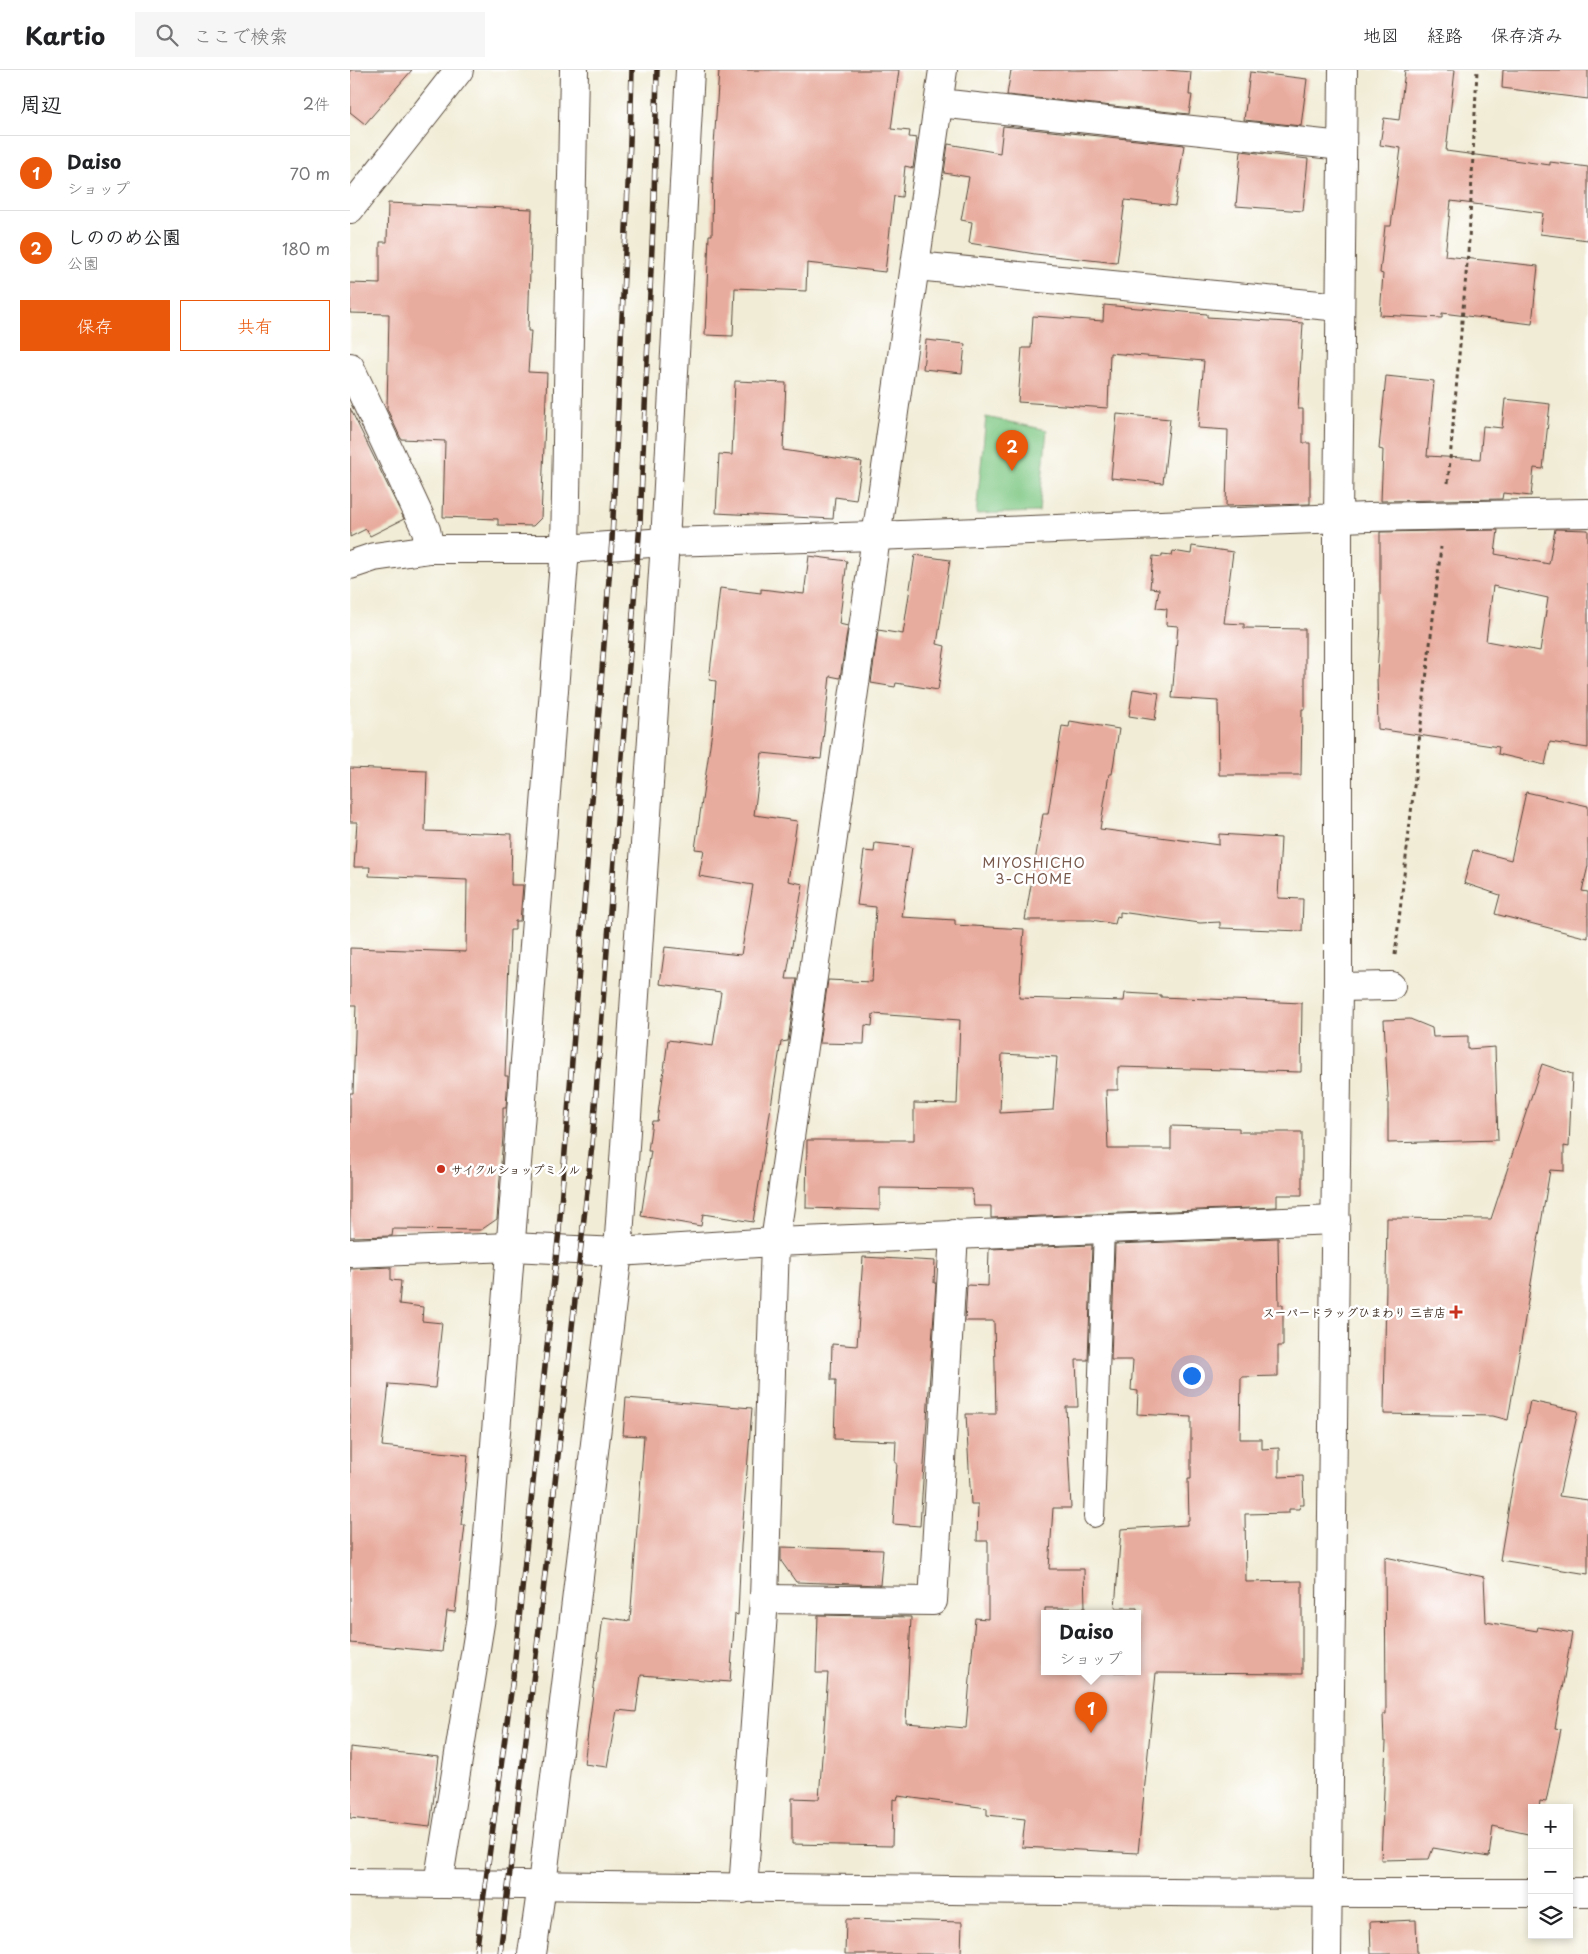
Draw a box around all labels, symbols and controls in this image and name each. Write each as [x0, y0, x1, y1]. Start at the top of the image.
search box [135, 12, 485, 57]
text: Kartio [25, 17, 105, 53]
icon: search [153, 21, 181, 49]
text: ここで検索 [193, 21, 288, 49]
text: 地図 [1363, 21, 1399, 48]
text: 経路 [1427, 21, 1463, 48]
text: 保存済み [1491, 21, 1563, 48]
text: 周辺 [20, 87, 62, 119]
text: 2件 [303, 91, 330, 115]
text: Daiso [67, 147, 121, 175]
text: 1 [32, 161, 40, 185]
text: 70 m [290, 161, 330, 185]
text: ショップ [67, 175, 130, 199]
text: しののめ公園 [67, 222, 181, 250]
text: 2 [30, 236, 42, 260]
text: 180 m [282, 236, 330, 260]
text: 公園 [67, 250, 99, 274]
button: 保存 [20, 300, 170, 351]
button: 共有 [180, 300, 330, 351]
pin: 2 [996, 430, 1028, 471]
district label: MIYOSHICHO 3-CHOME [982, 852, 1086, 889]
place label: サイクルショップミノル [451, 1160, 581, 1178]
marker: サイクルショップミノル [435, 1163, 447, 1175]
place label: スーパードラッグひまわり 三吉店 [1263, 1303, 1446, 1321]
marker: スーパードラッグひまわり 三吉店 [1450, 1306, 1462, 1318]
your location [1179, 1363, 1205, 1389]
popup [1041, 1610, 1141, 1675]
text: Daiso [1059, 1617, 1114, 1645]
text: ショップ [1059, 1645, 1123, 1669]
pin: 1 [1075, 1692, 1107, 1733]
map controls [1528, 1804, 1573, 1939]
button: + [1528, 1804, 1573, 1849]
button: − [1528, 1849, 1573, 1894]
button: layers [1528, 1894, 1573, 1939]

